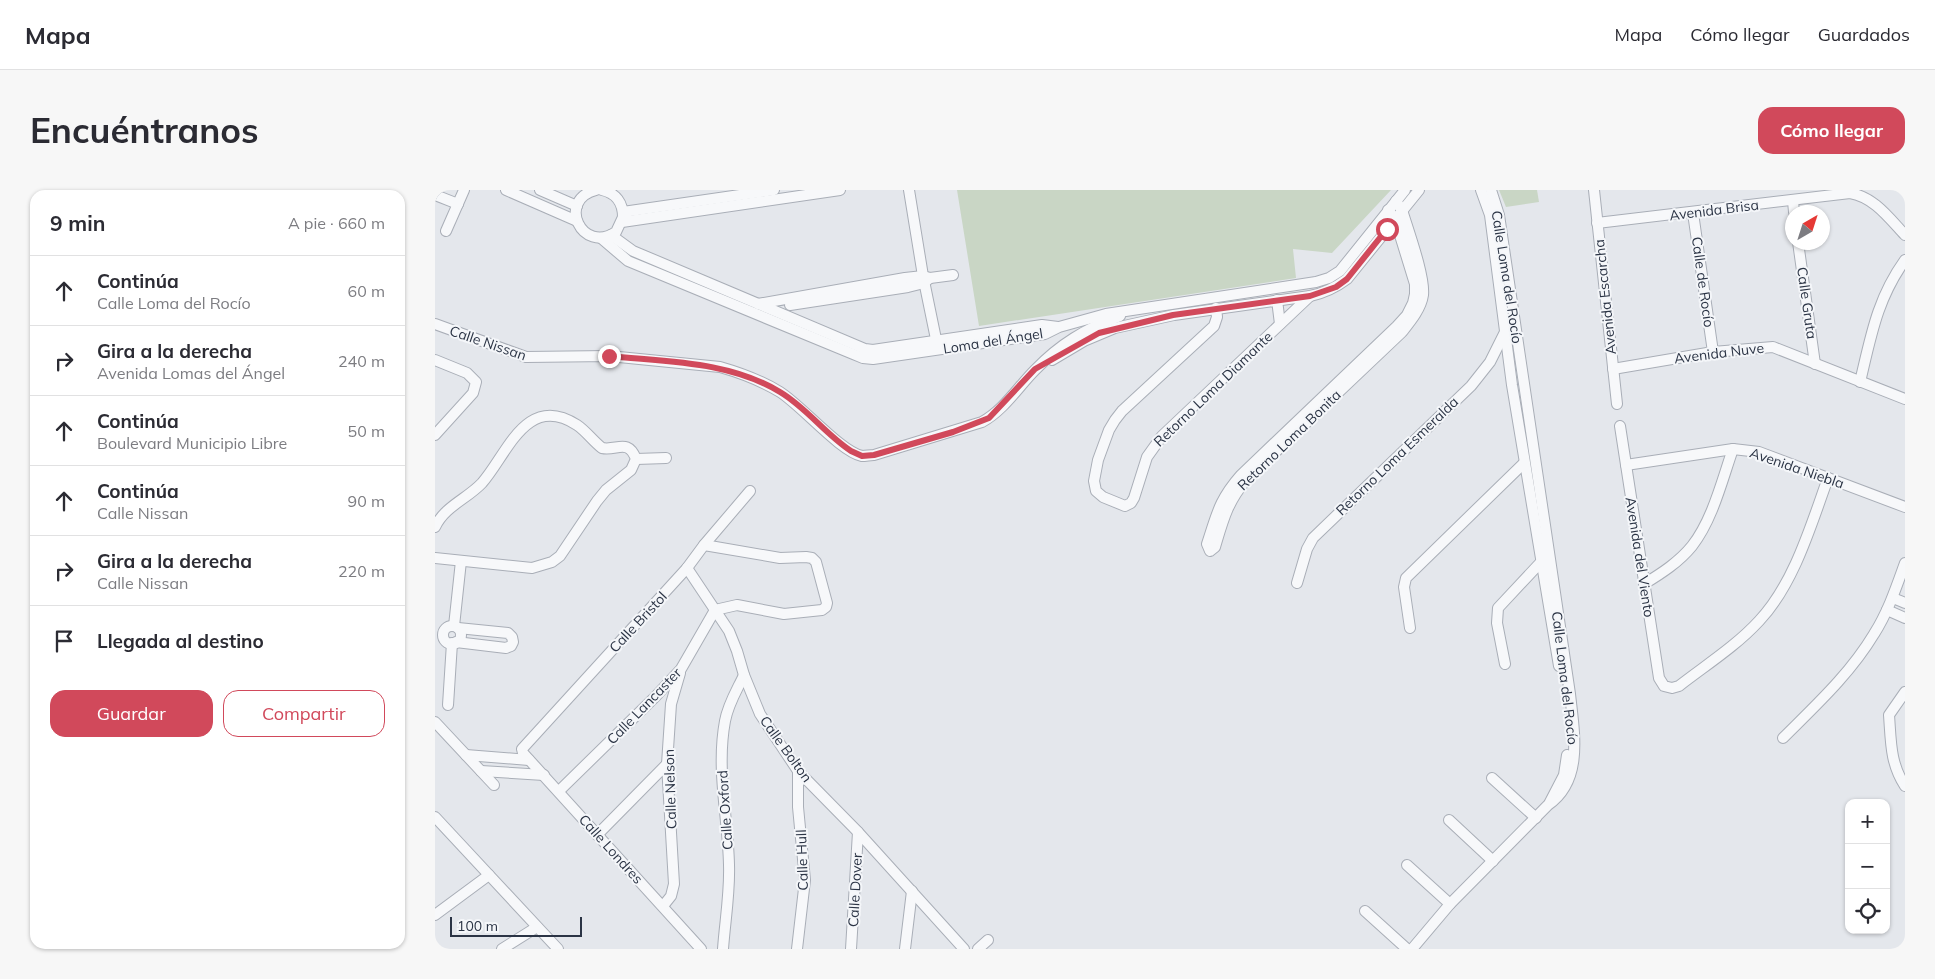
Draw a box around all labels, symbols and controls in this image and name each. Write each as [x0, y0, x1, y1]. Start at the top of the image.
text: Mapa [25, 20, 91, 50]
text: Mapa [1614, 23, 1662, 46]
text: Cómo llegar [1690, 23, 1790, 46]
text: Guardados [1818, 23, 1910, 46]
button: Cómo llegar [1758, 107, 1905, 154]
text: Encuéntranos [30, 108, 259, 152]
street label: Avenida Brisa [1668, 196, 1760, 224]
north arrow [1785, 205, 1830, 250]
street label: Calle Loma del Rocío [1488, 209, 1526, 345]
text: 9 min [50, 210, 105, 236]
text: A pie · 660 m [288, 213, 385, 233]
route start [1376, 218, 1399, 241]
street label: Calle de Rocío [1688, 236, 1718, 328]
street label: Avenida Escarcha [1590, 239, 1620, 355]
street label: Calle Gruta [1793, 266, 1821, 340]
text: Continúa [97, 269, 179, 293]
icon: ahead [50, 277, 78, 305]
text: 60 m [348, 281, 385, 301]
text: Calle Loma del Rocío [97, 293, 251, 313]
street label: Calle Nissan [447, 321, 529, 365]
street label: Loma del Ángel [942, 324, 1044, 358]
street label: Retorno Loma Diamante [1150, 328, 1276, 450]
text: Gira a la derecha [97, 339, 252, 363]
street label: Avenida Nuve [1673, 339, 1765, 367]
route end [598, 345, 621, 368]
icon: right [50, 347, 78, 375]
text: 240 m [338, 351, 385, 371]
text: Avenida Lomas del Ángel [97, 363, 285, 383]
street label: Retorno Loma Bonita [1233, 386, 1345, 494]
street label: Retorno Loma Esmeralda [1332, 393, 1462, 519]
text: Continúa [97, 409, 179, 433]
icon: ahead [50, 417, 78, 445]
text: 50 m [348, 421, 385, 441]
text: Boulevard Municipio Libre [97, 433, 287, 453]
street label: Avenida Niebla [1748, 443, 1846, 493]
text: Continúa [97, 479, 179, 503]
icon: ahead [50, 487, 78, 515]
text: 90 m [348, 491, 385, 511]
street label: Avenida del Viento [1622, 496, 1658, 618]
text: Calle Nissan [97, 503, 188, 523]
text: Gira a la derecha [97, 549, 252, 573]
icon: right [50, 557, 78, 585]
text: 220 m [338, 561, 385, 581]
text: Calle Nissan [97, 573, 188, 593]
street label: Calle Bristol [605, 588, 671, 656]
street label: Calle Loma del Rocío [1548, 610, 1582, 746]
icon: arrive [50, 627, 78, 655]
text: Llegada al destino [97, 629, 264, 653]
street label: Calle Lancaster [603, 663, 686, 748]
button: Guardar [50, 690, 213, 737]
button: Compartir [223, 690, 385, 737]
street label: Calle Bolton [756, 712, 816, 786]
street label: Calle Nelson [660, 749, 680, 829]
street label: Calle Oxford [713, 770, 737, 850]
map controls [1845, 799, 1890, 934]
button: + [1845, 799, 1890, 844]
street label: Calle Londres [575, 811, 647, 888]
street label: Calle Hull [792, 829, 812, 891]
button: − [1845, 844, 1890, 889]
street label: Calle Dover [844, 852, 866, 927]
button: locate [1845, 889, 1890, 934]
scale bar [450, 914, 583, 937]
text: 100 m [457, 917, 498, 935]

